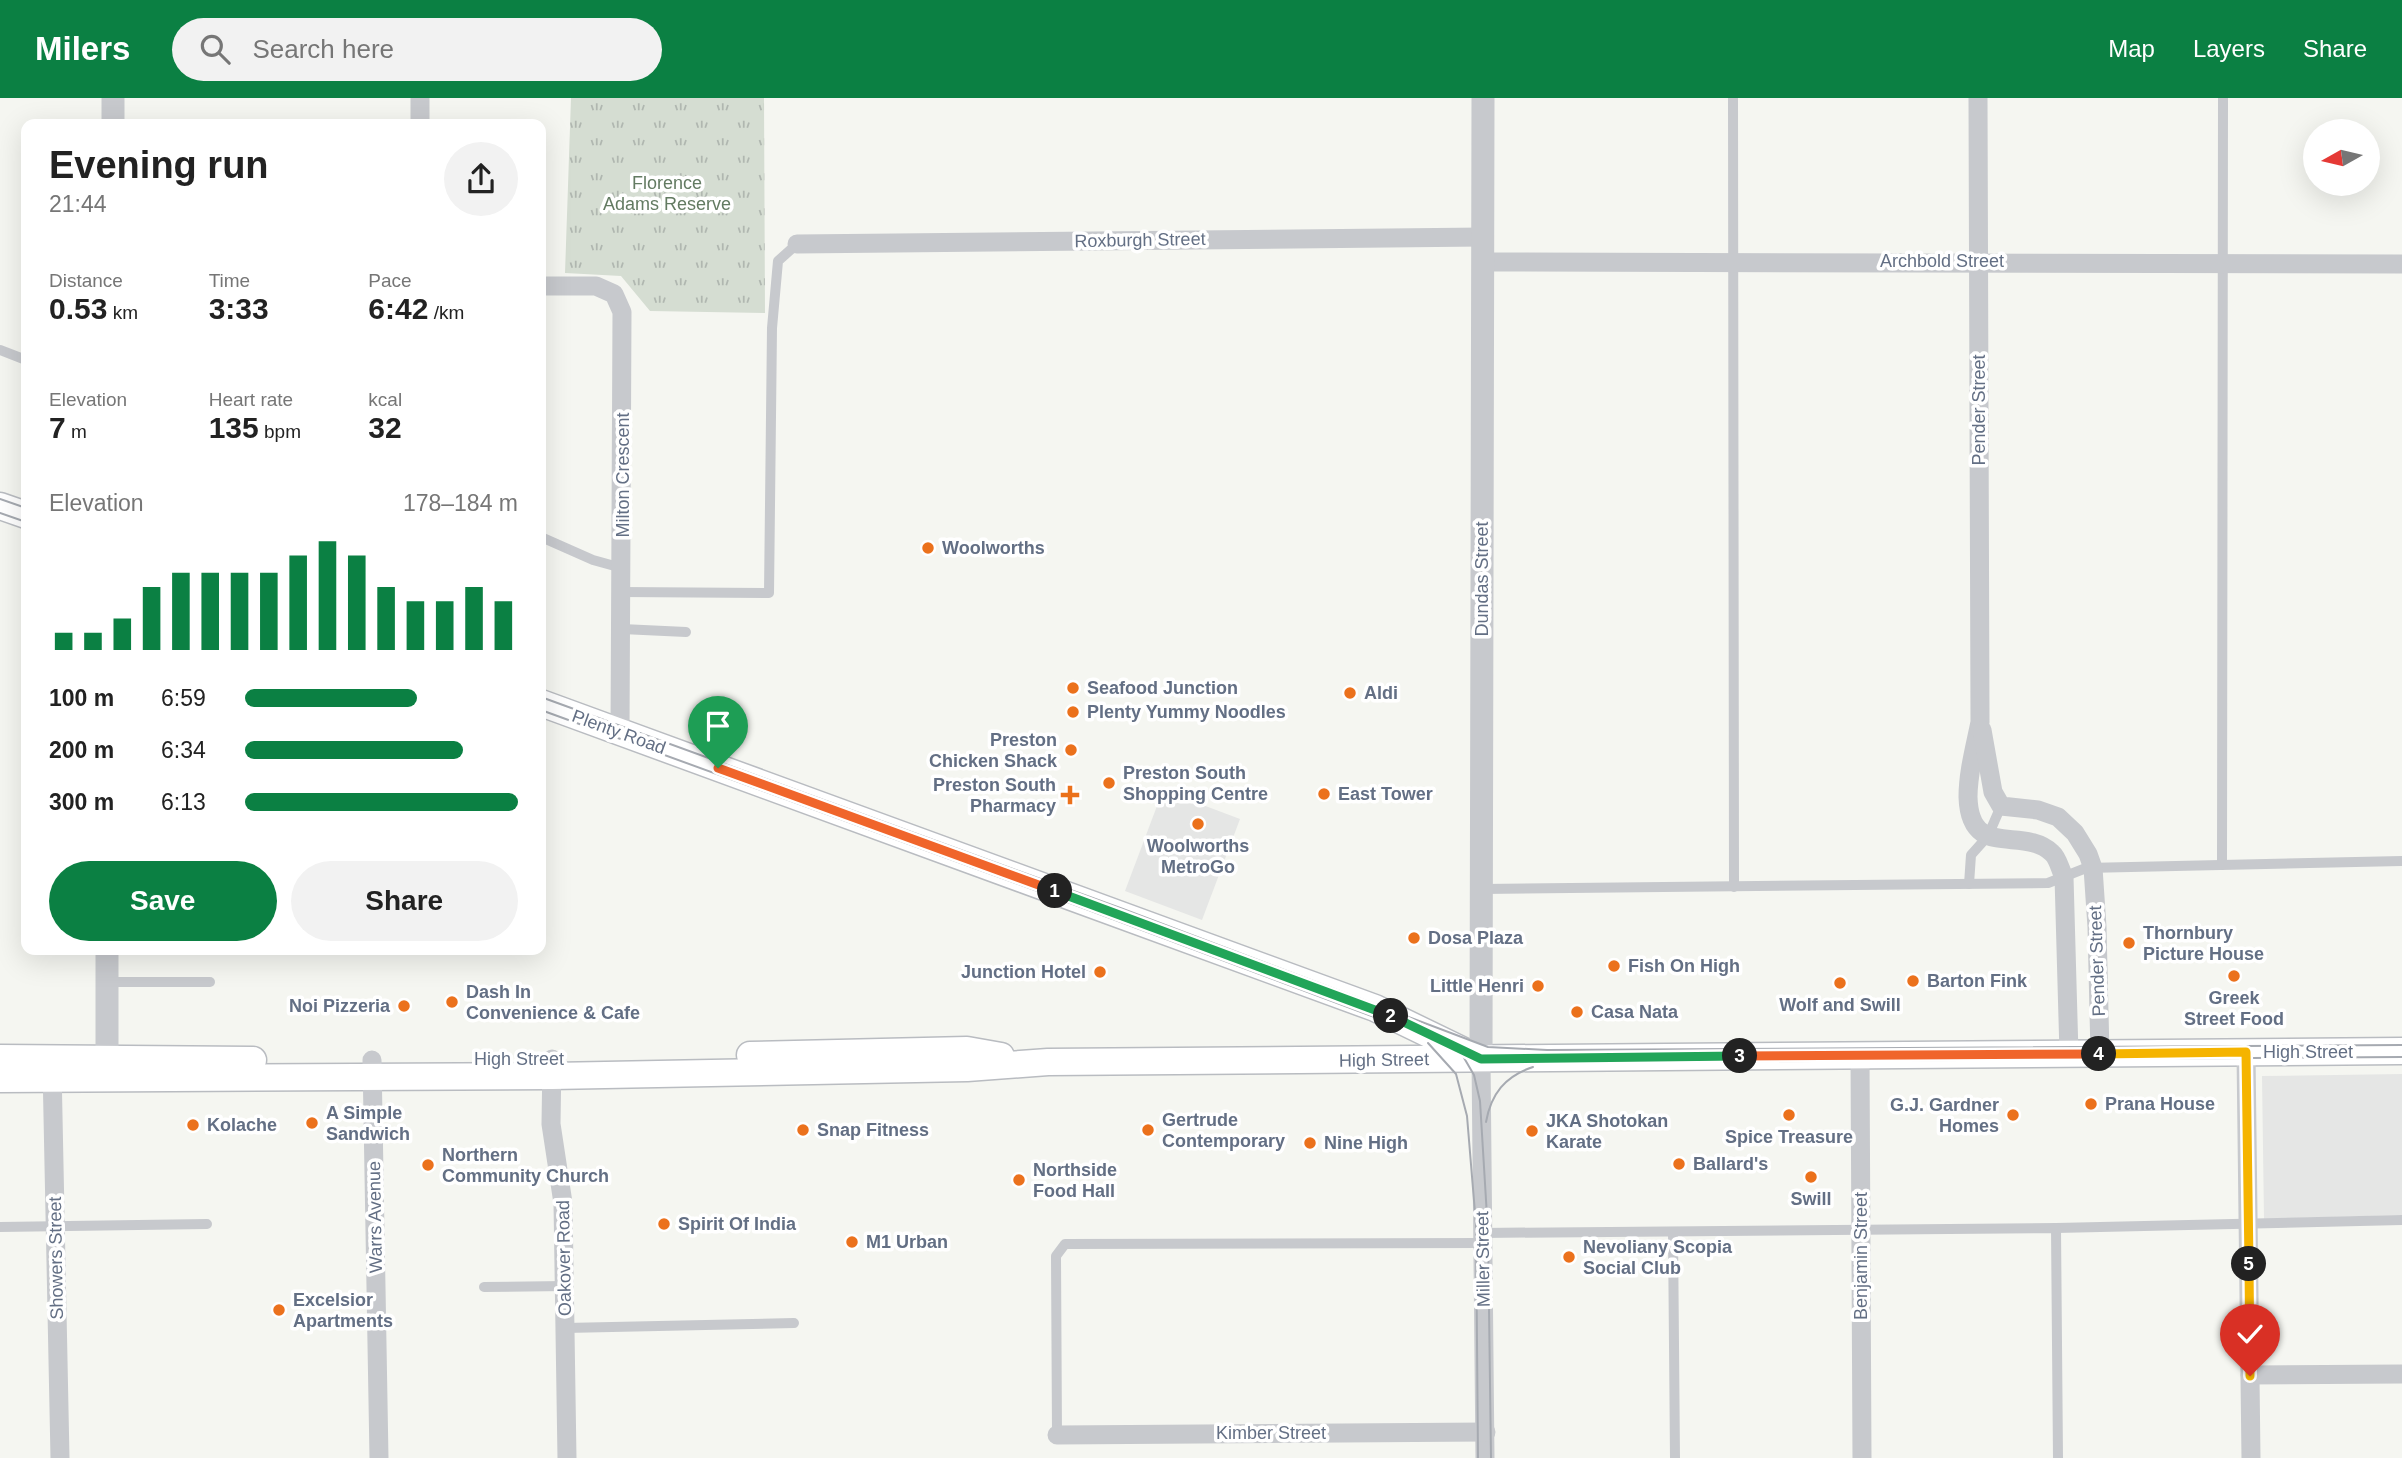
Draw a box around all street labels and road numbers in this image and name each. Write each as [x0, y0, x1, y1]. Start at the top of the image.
street label: Roxburgh Street [1074, 229, 1206, 251]
street label: Archbold Street [1880, 251, 2004, 271]
street label: Pender Street [1969, 354, 1989, 466]
street label: Milton Crescent [613, 412, 633, 538]
street label: Dundas Street [1472, 521, 1492, 637]
street label: Plenty Road [570, 706, 668, 758]
street label: Pender Street [2085, 905, 2109, 1017]
street label: High Street [2263, 1042, 2353, 1062]
street label: High Street [474, 1049, 564, 1069]
street label: High Street [1339, 1049, 1429, 1071]
street label: Warrs Avenue [364, 1161, 386, 1273]
street label: Benjamin Street [1851, 1192, 1871, 1320]
street label: Showers Street [45, 1196, 67, 1320]
street label: Oakover Road [553, 1200, 575, 1316]
street label: Miller Street [1472, 1211, 1494, 1307]
street label: Kimber Street [1216, 1423, 1326, 1443]

